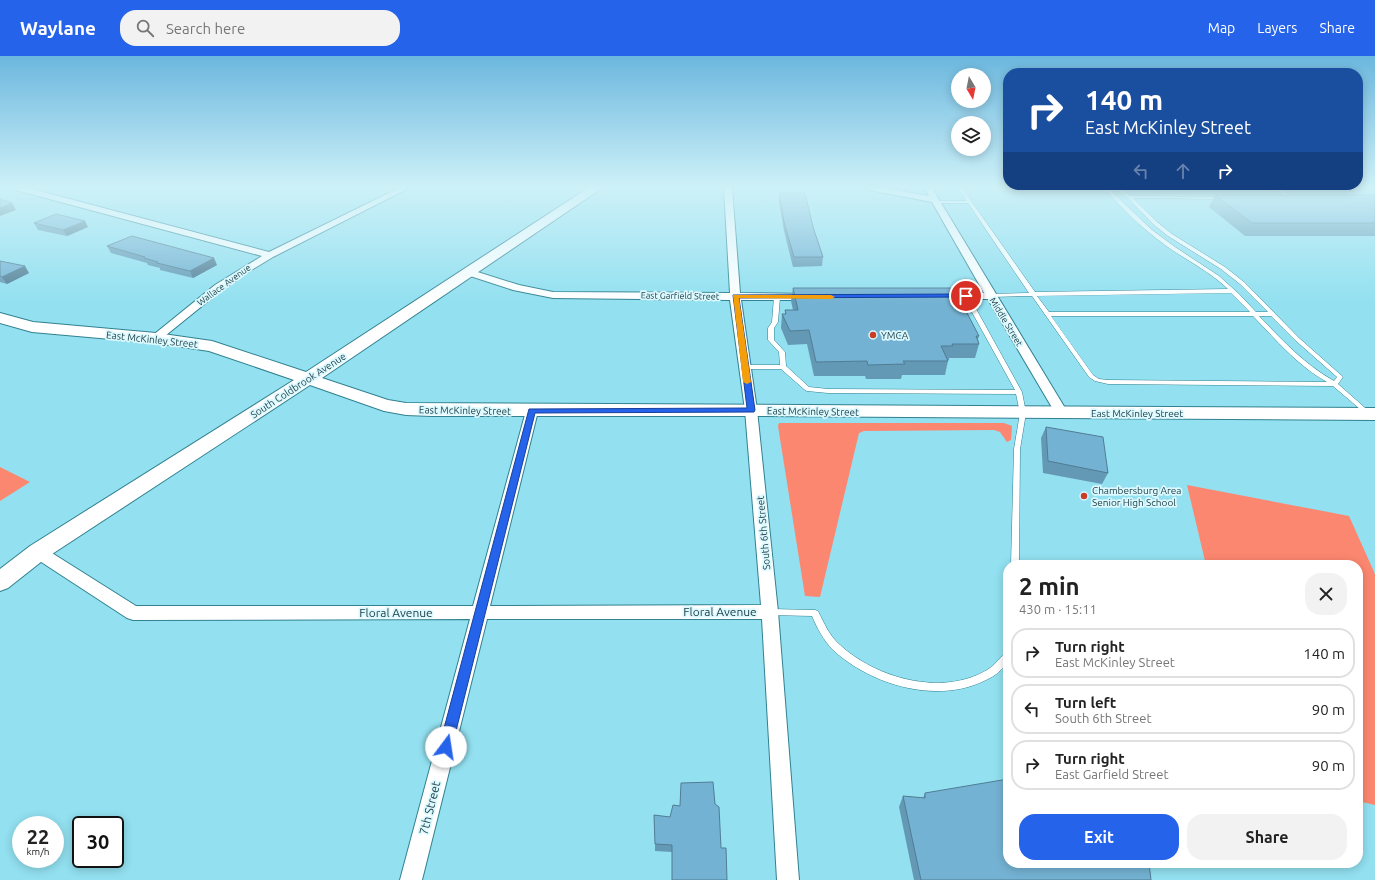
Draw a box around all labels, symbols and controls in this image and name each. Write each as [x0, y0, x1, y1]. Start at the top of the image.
search box [120, 10, 400, 46]
text: Waylane [20, 17, 96, 39]
icon: search [134, 17, 156, 39]
text: Search here [166, 20, 245, 37]
text: Map [1208, 20, 1235, 36]
text: Layers [1257, 20, 1297, 36]
text: Share [1319, 20, 1355, 36]
north arrow [951, 68, 991, 108]
map controls [951, 68, 991, 156]
icon: right [1019, 84, 1071, 136]
text: 140 m [1085, 84, 1163, 115]
button: layers [951, 116, 991, 156]
text: East McKinley Street [1085, 117, 1251, 137]
icon: left [1130, 160, 1152, 182]
icon: ahead [1172, 160, 1194, 182]
icon: right [1214, 160, 1236, 182]
street label: Wallace Avenue [195, 262, 253, 308]
pin [949, 279, 983, 313]
icon: arrive [955, 285, 977, 307]
street label: East Garfield Street [641, 290, 720, 302]
street label: Middle Street [988, 296, 1025, 349]
street label: East McKinley Street [106, 329, 198, 350]
marker: YMCA [868, 330, 878, 340]
place label: YMCA [881, 330, 909, 341]
street label: South Coldbrook Avenue [249, 350, 348, 420]
street label: East McKinley Street [419, 404, 511, 417]
street label: East McKinley Street [767, 405, 859, 418]
street label: East McKinley Street [1091, 408, 1183, 419]
place label: Chambersburg Area Senior High School [1092, 485, 1181, 508]
marker: Chambersburg Area Senior High School [1079, 491, 1089, 501]
street label: South 6th Street [755, 495, 772, 570]
text: 2 min [1019, 573, 1080, 600]
button: close [1305, 573, 1347, 615]
text: 430 m · 15:11 [1019, 602, 1097, 616]
street label: Floral Avenue [683, 605, 757, 618]
street label: Floral Avenue [359, 606, 433, 619]
text: Turn right [1055, 638, 1125, 655]
icon: right [1021, 642, 1043, 664]
text: 140 m [1303, 645, 1345, 662]
text: East McKinley Street [1055, 655, 1175, 669]
text: Turn left [1055, 694, 1116, 711]
icon: left [1021, 698, 1043, 720]
text: 90 m [1312, 701, 1345, 718]
text: South 6th Street [1055, 711, 1152, 725]
position arrow [425, 726, 467, 768]
text: Turn right [1055, 750, 1125, 767]
icon: right [1021, 754, 1043, 776]
text: 90 m [1312, 757, 1345, 774]
text: East Garfield Street [1055, 767, 1169, 781]
street label: 7th Street [417, 780, 442, 836]
button: Exit [1019, 814, 1179, 860]
button: Share [1187, 814, 1347, 860]
speed limit sign: 30 [72, 816, 124, 868]
text: 22 [27, 825, 49, 848]
text: km/h [26, 846, 50, 857]

